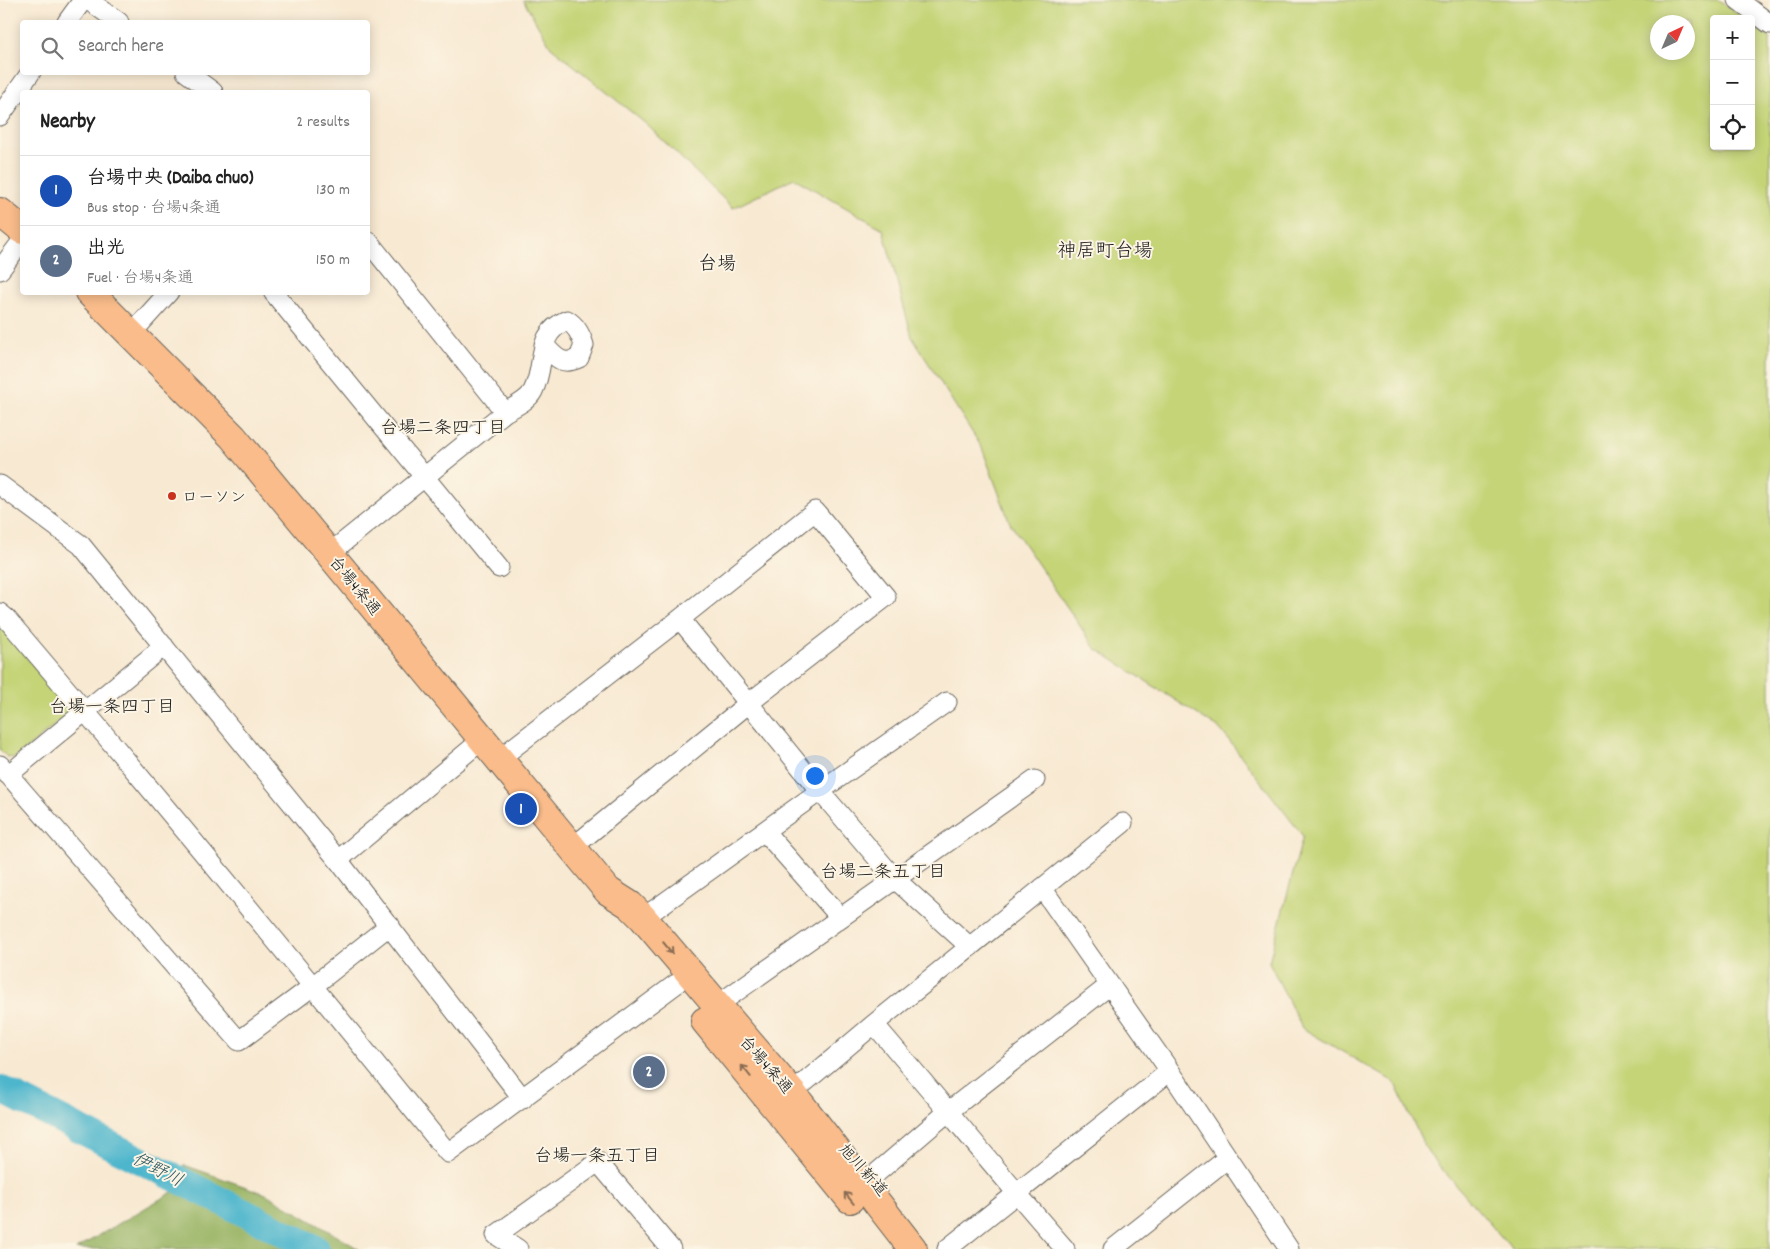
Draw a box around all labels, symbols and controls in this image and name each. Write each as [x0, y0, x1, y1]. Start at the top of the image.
north arrow [1650, 15, 1695, 60]
map controls [1710, 15, 1755, 150]
button: + [1710, 15, 1755, 60]
search box [20, 20, 370, 75]
icon: search [38, 34, 66, 62]
text: Search here [78, 34, 164, 61]
button: − [1710, 60, 1755, 105]
button: locate [1710, 105, 1755, 150]
text: Nearby [40, 108, 95, 138]
text: 2 results [296, 111, 350, 134]
text: 台場中央 (Daiba chuo) [87, 166, 254, 193]
text: 1 [54, 179, 58, 202]
text: 130 m [316, 179, 350, 202]
text: Bus stop · 台場4条通 [87, 197, 221, 220]
text: 出光 [87, 236, 125, 263]
district label: 神居町台場 [1057, 239, 1153, 266]
text: 2 [53, 249, 60, 272]
text: 150 m [316, 249, 350, 272]
district label: 台場 [698, 252, 736, 279]
text: Fuel · 台場4条通 [87, 267, 194, 290]
district label: 台場二条四丁目 [380, 417, 506, 442]
place label: ローソン [182, 487, 246, 510]
marker: ローソン [166, 490, 178, 502]
street label: 台場4条通 [323, 552, 385, 621]
district label: 台場一条四丁目 [49, 696, 175, 721]
your location [802, 763, 828, 789]
pin: 1 [505, 790, 537, 828]
district label: 台場二条五丁目 [820, 861, 946, 886]
one-way arrow [663, 942, 674, 955]
street label: 台場4条通 [733, 1031, 797, 1100]
pin: 2 [633, 1053, 665, 1091]
one-way arrow [741, 1065, 752, 1078]
street label: 旭川新道 [832, 1139, 892, 1202]
district label: 台場一条五丁目 [534, 1145, 660, 1170]
water label: 伊野川 [127, 1148, 187, 1195]
one-way arrow [843, 1191, 854, 1204]

